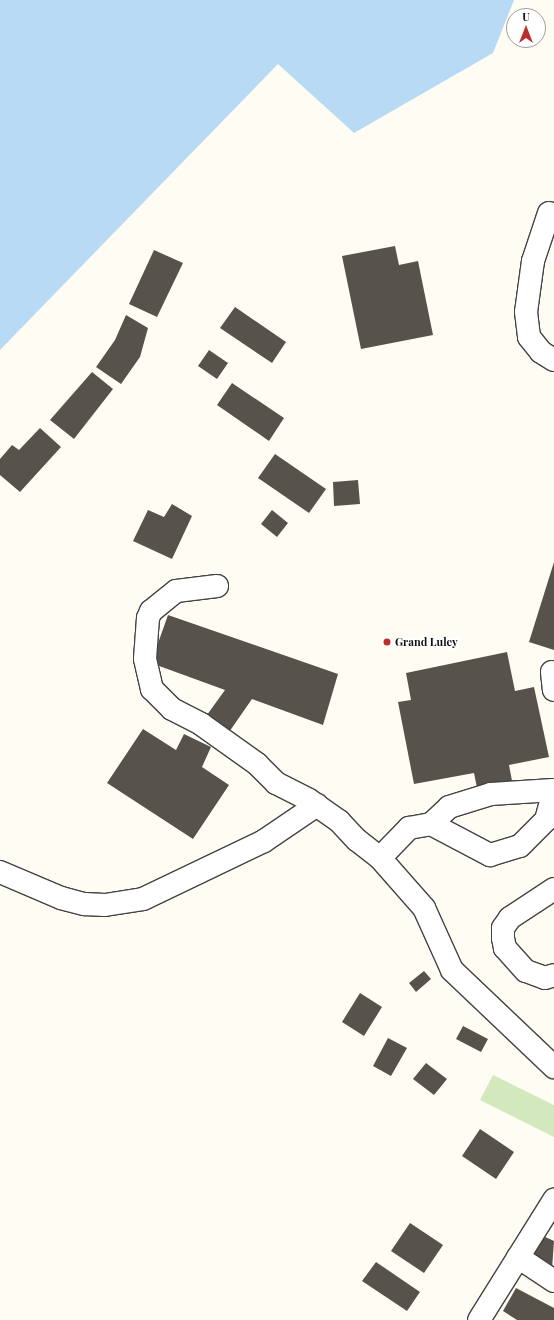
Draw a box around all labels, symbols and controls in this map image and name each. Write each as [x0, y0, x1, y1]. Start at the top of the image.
north arrow [506, 8, 546, 48]
text: U [522, 9, 530, 24]
place label: Grand Luley [395, 635, 458, 649]
marker: Grand Luley [382, 637, 392, 647]

